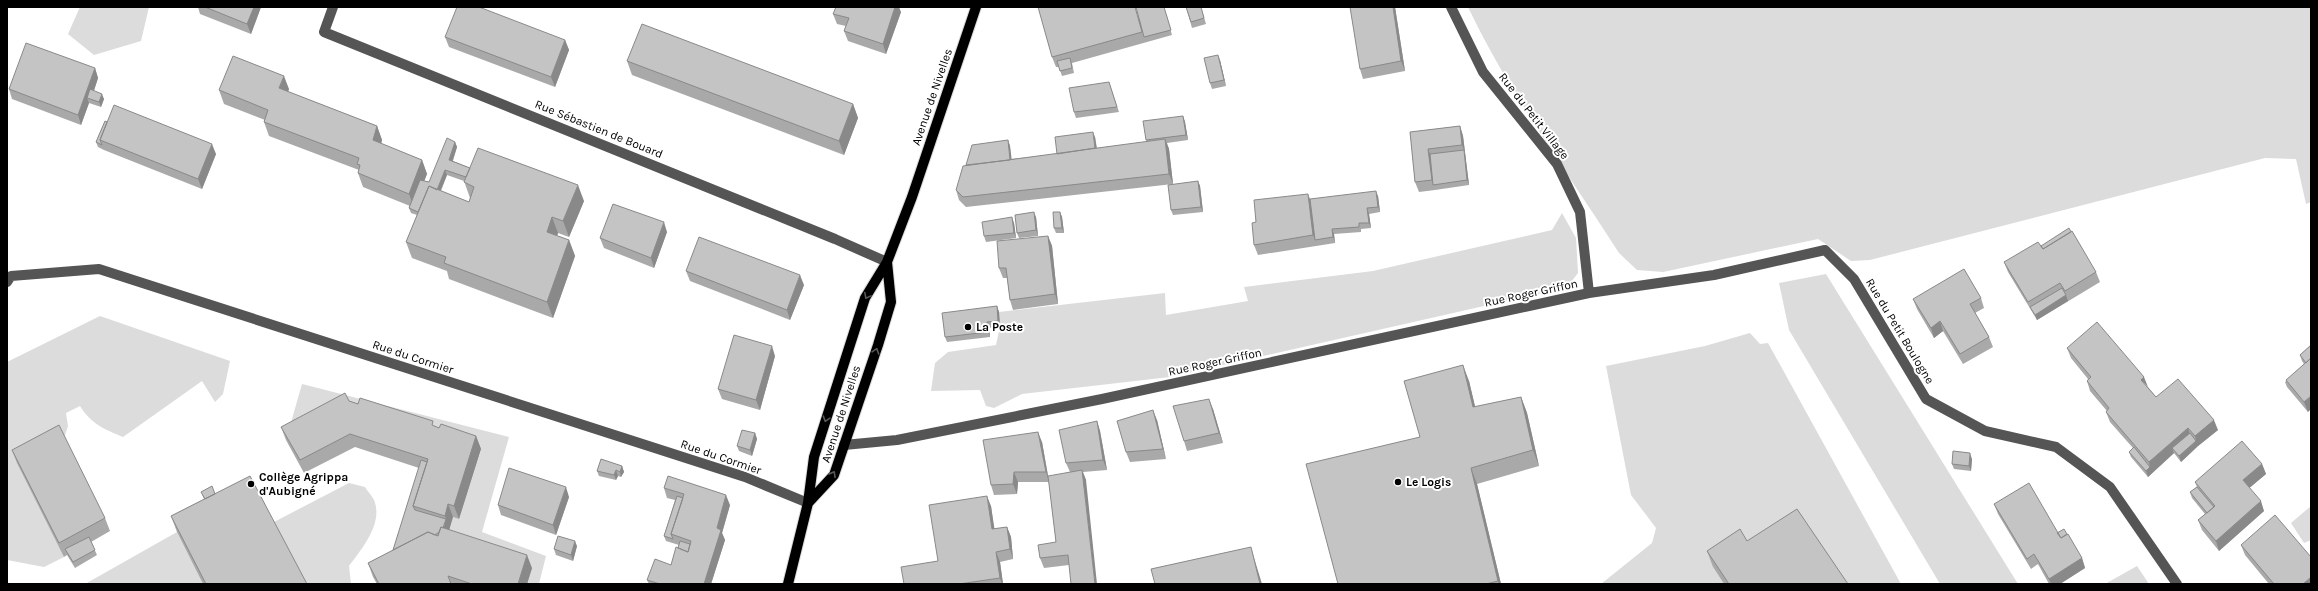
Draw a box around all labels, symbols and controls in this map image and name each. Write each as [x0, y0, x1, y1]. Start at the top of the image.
street label: Avenue de Nivelles [909, 47, 955, 147]
street label: Rue du Petit Village [1496, 70, 1572, 162]
street label: Rue Sébastien de Bouard [533, 97, 665, 161]
street label: Rue Roger Griffon [1483, 276, 1579, 310]
street label: Rue du Petit Boulogne [1863, 276, 1937, 386]
one-way arrow [864, 291, 872, 299]
place label: La Poste [976, 320, 1023, 334]
marker: La Poste [963, 322, 973, 332]
street label: Rue du Cormier [371, 337, 456, 377]
street label: Rue Roger Griffon [1167, 345, 1263, 379]
one-way arrow [871, 348, 879, 355]
street label: Avenue de Nivelles [819, 364, 863, 464]
one-way arrow [822, 415, 831, 422]
street label: Rue du Cormier [679, 437, 764, 478]
place label: Collège Agrippa d'Aubigné [259, 470, 348, 498]
one-way arrow [829, 471, 836, 478]
place label: Le Logis [1406, 475, 1451, 489]
marker: Le Logis [1393, 477, 1403, 487]
marker: Collège Agrippa d'Aubigné [246, 479, 256, 489]

